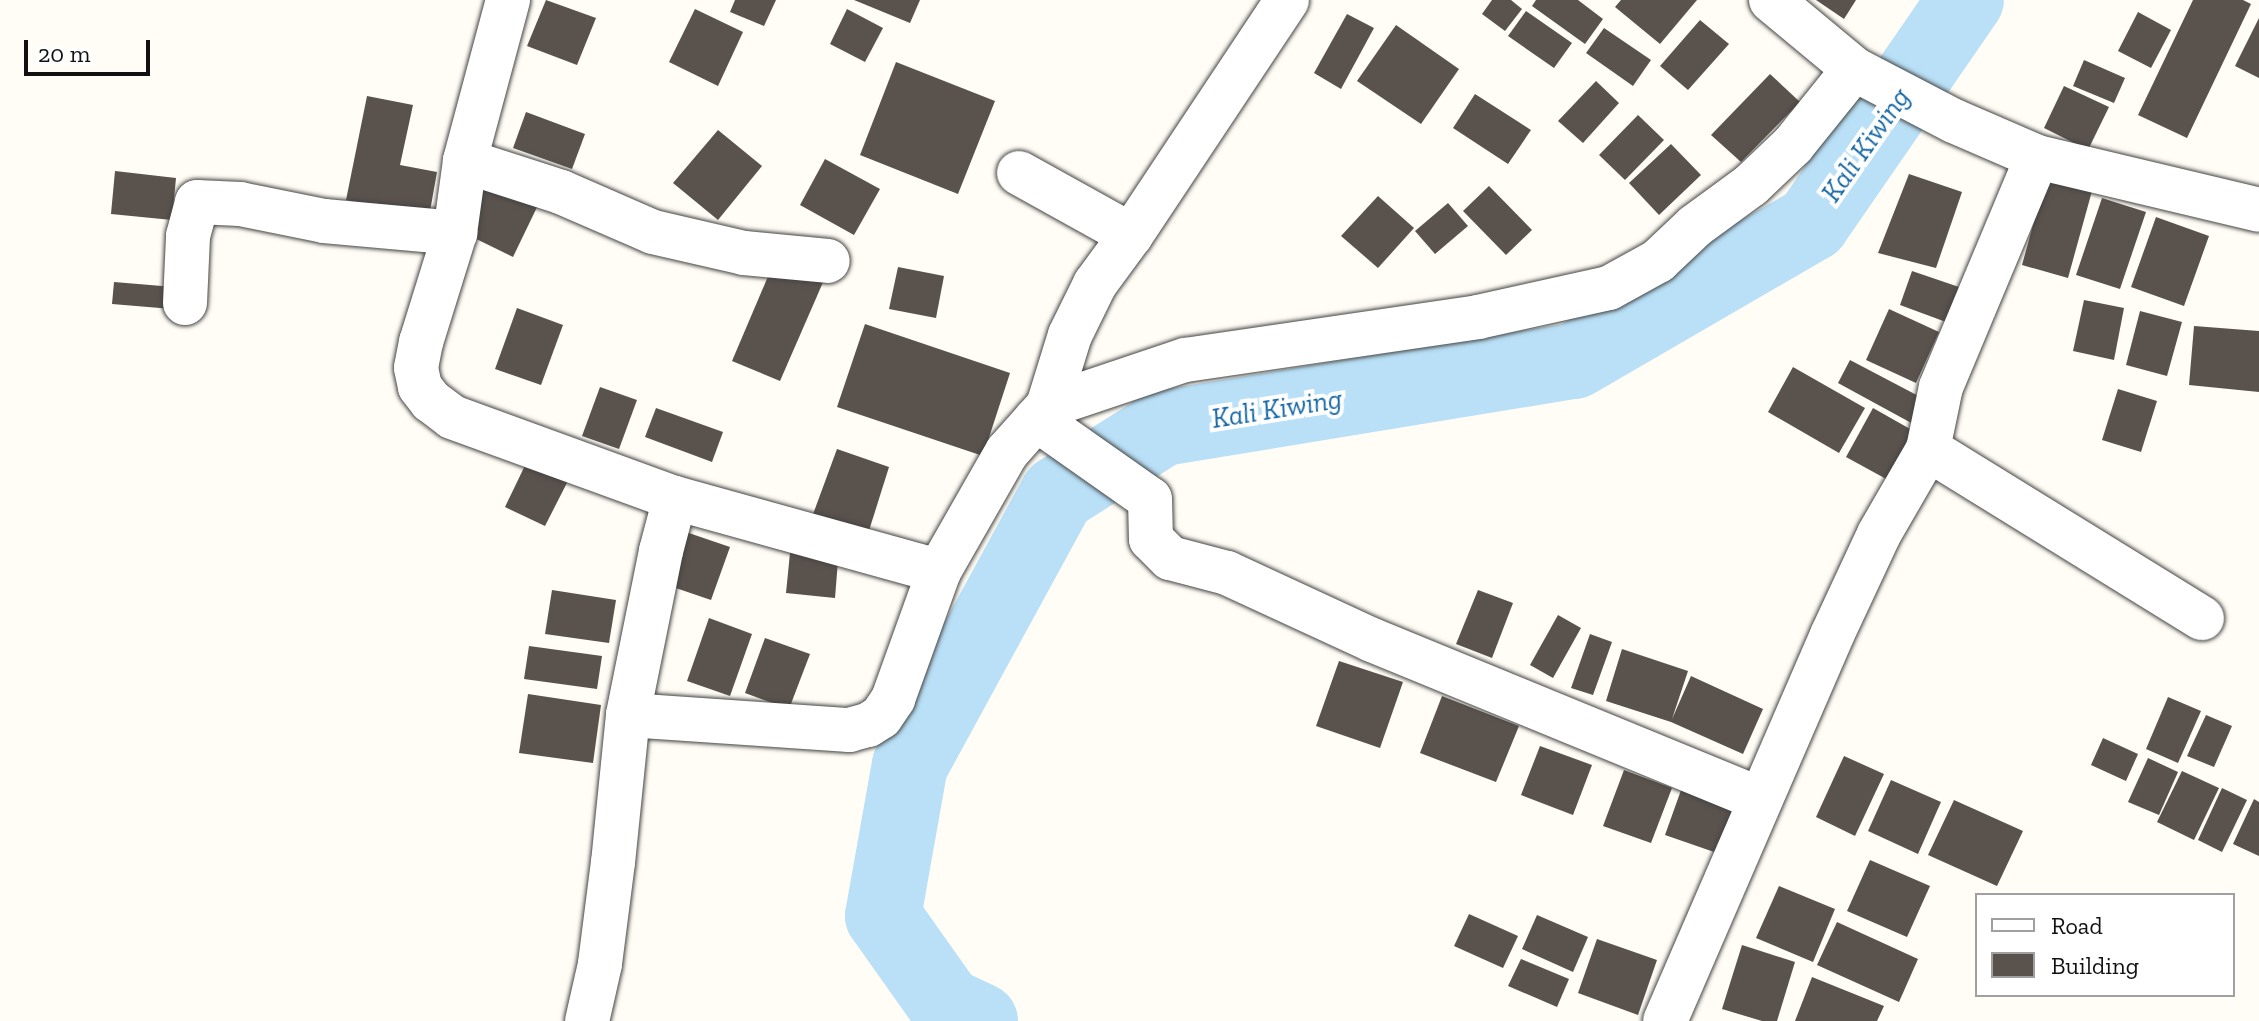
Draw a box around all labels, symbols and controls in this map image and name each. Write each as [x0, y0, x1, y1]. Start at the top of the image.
scale bar [28, 24, 154, 74]
text: 20 m [38, 39, 90, 68]
water label: Kali Kiwing [1815, 82, 1917, 208]
water label: Kali Kiwing [1209, 382, 1345, 436]
legend [1975, 893, 2235, 997]
text: Road [2051, 911, 2103, 940]
text: Building [2051, 951, 2139, 980]

